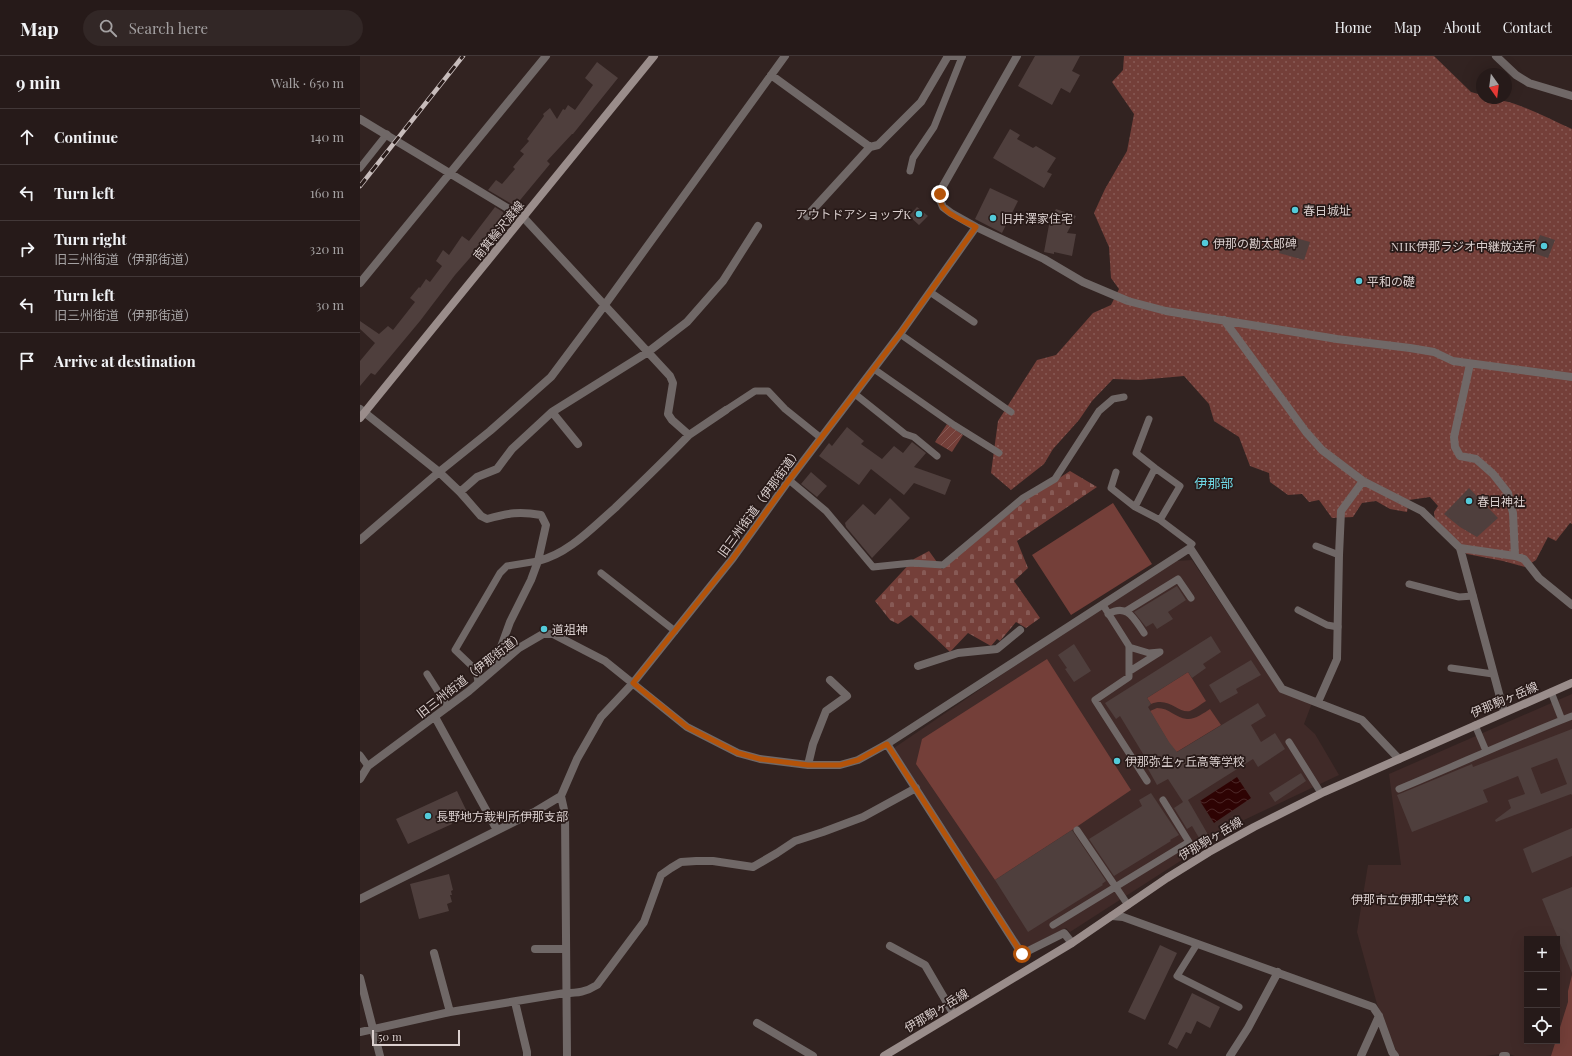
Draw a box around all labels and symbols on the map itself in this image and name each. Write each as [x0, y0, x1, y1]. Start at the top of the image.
north arrow [1476, 68, 1512, 104]
route end [931, 185, 949, 203]
street label: 南箕輪沢渡線 [469, 197, 527, 263]
place label: 春日城址 [1303, 202, 1351, 218]
marker: 春日城址 [1290, 205, 1300, 215]
place label: アウトドアショップK [796, 206, 911, 222]
marker: アウトドアショップK [914, 209, 924, 219]
place label: 旧井澤家住宅 [1001, 210, 1073, 226]
marker: 旧井澤家住宅 [988, 213, 998, 223]
place label: 伊那の勘太郎碑 [1213, 235, 1297, 251]
marker: 伊那の勘太郎碑 [1200, 238, 1210, 248]
place label: NHK伊那ラジオ中継放送所 [1391, 238, 1536, 254]
marker: NHK伊那ラジオ中継放送所 [1539, 241, 1549, 251]
place label: 平和の礎 [1367, 273, 1415, 289]
marker: 平和の礎 [1354, 276, 1364, 286]
street label: 旧三州街道（伊那街道） [714, 444, 804, 560]
district label: 伊那部 [1194, 474, 1234, 491]
place label: 春日神社 [1477, 493, 1525, 509]
marker: 春日神社 [1464, 496, 1474, 506]
place label: 道祖神 [552, 621, 588, 637]
marker: 道祖神 [539, 624, 549, 634]
street label: 旧三州街道（伊那街道） [413, 627, 527, 721]
street label: 伊那駒ヶ岳線 [1468, 678, 1540, 720]
place label: 伊那弥生ヶ丘高等学校 [1125, 753, 1245, 769]
marker: 伊那弥生ヶ丘高等学校 [1112, 756, 1122, 766]
place label: 長野地方裁判所伊那支部 [436, 808, 568, 824]
marker: 長野地方裁判所伊那支部 [423, 811, 433, 821]
street label: 伊那駒ヶ岳線 [1175, 813, 1245, 863]
place label: 伊那市立伊那中学校 [1351, 891, 1459, 907]
marker: 伊那市立伊那中学校 [1462, 894, 1472, 904]
route start [1013, 945, 1031, 963]
street label: 伊那駒ヶ岳線 [901, 985, 971, 1035]
scale bar [372, 1028, 460, 1047]

